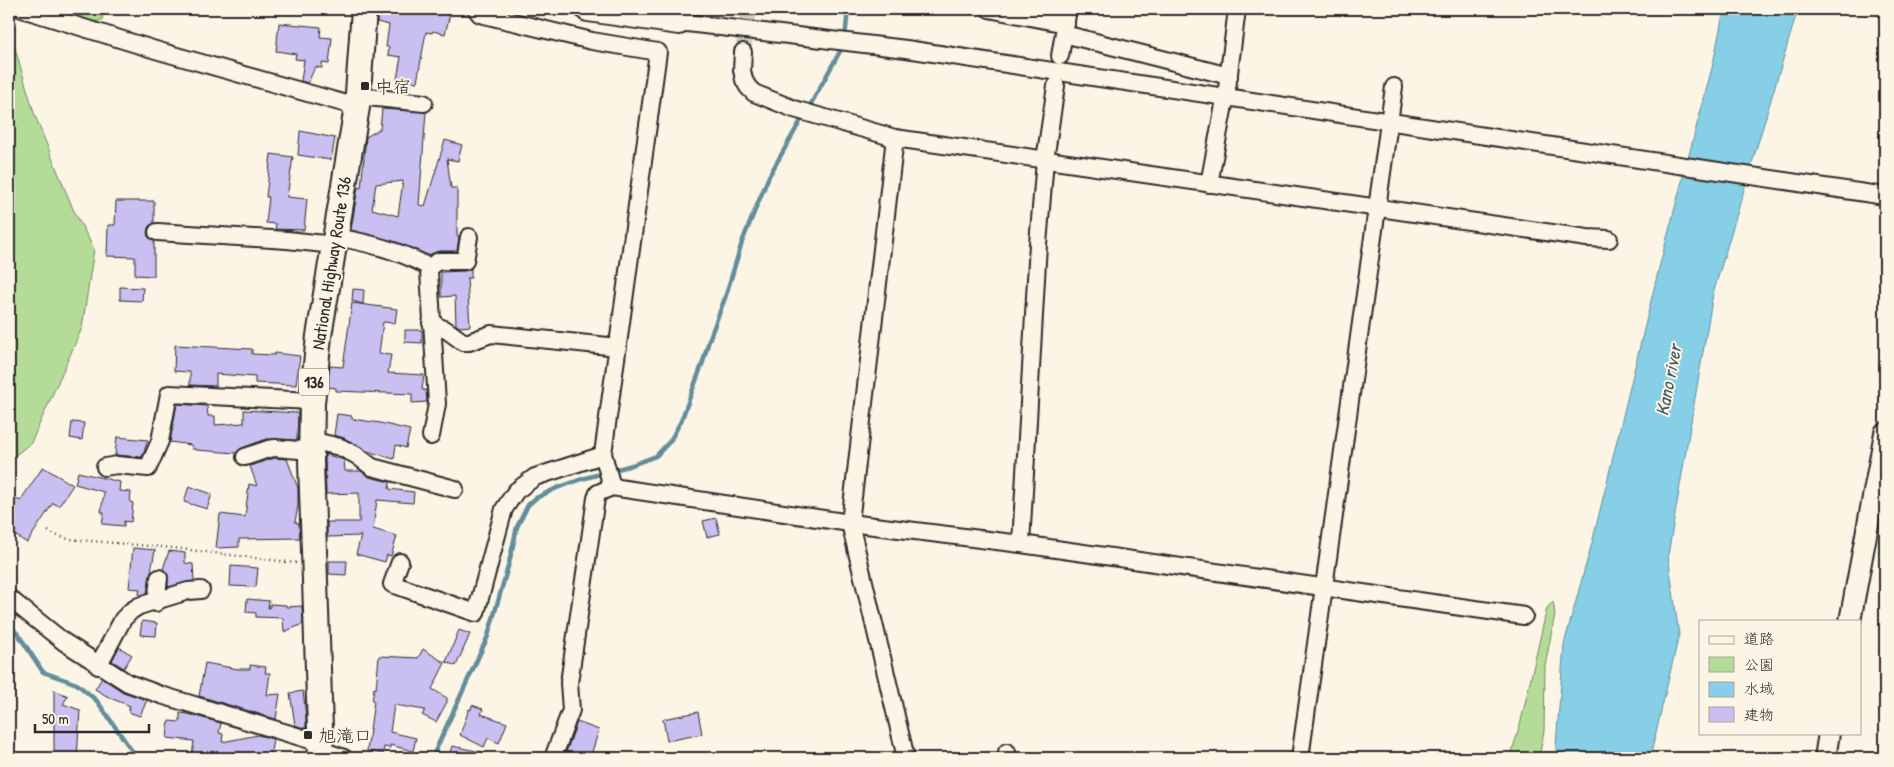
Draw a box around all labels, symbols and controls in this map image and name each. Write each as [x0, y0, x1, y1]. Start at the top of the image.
place label: 中宿 [375, 74, 411, 99]
marker: 中宿 [359, 80, 371, 92]
street label: National Highway Route 136 [305, 174, 357, 352]
water label: Kano river [1648, 340, 1688, 418]
road number: 136 [299, 368, 329, 396]
legend [1699, 620, 1862, 734]
text: 道路 [1744, 628, 1774, 649]
text: 公園 [1744, 654, 1774, 675]
text: 水域 [1744, 678, 1774, 699]
scale bar [35, 702, 149, 734]
text: 建物 [1744, 704, 1774, 725]
text: 50 m [42, 708, 69, 729]
place label: 旭滝口 [318, 723, 372, 748]
marker: 旭滝口 [302, 729, 314, 741]

